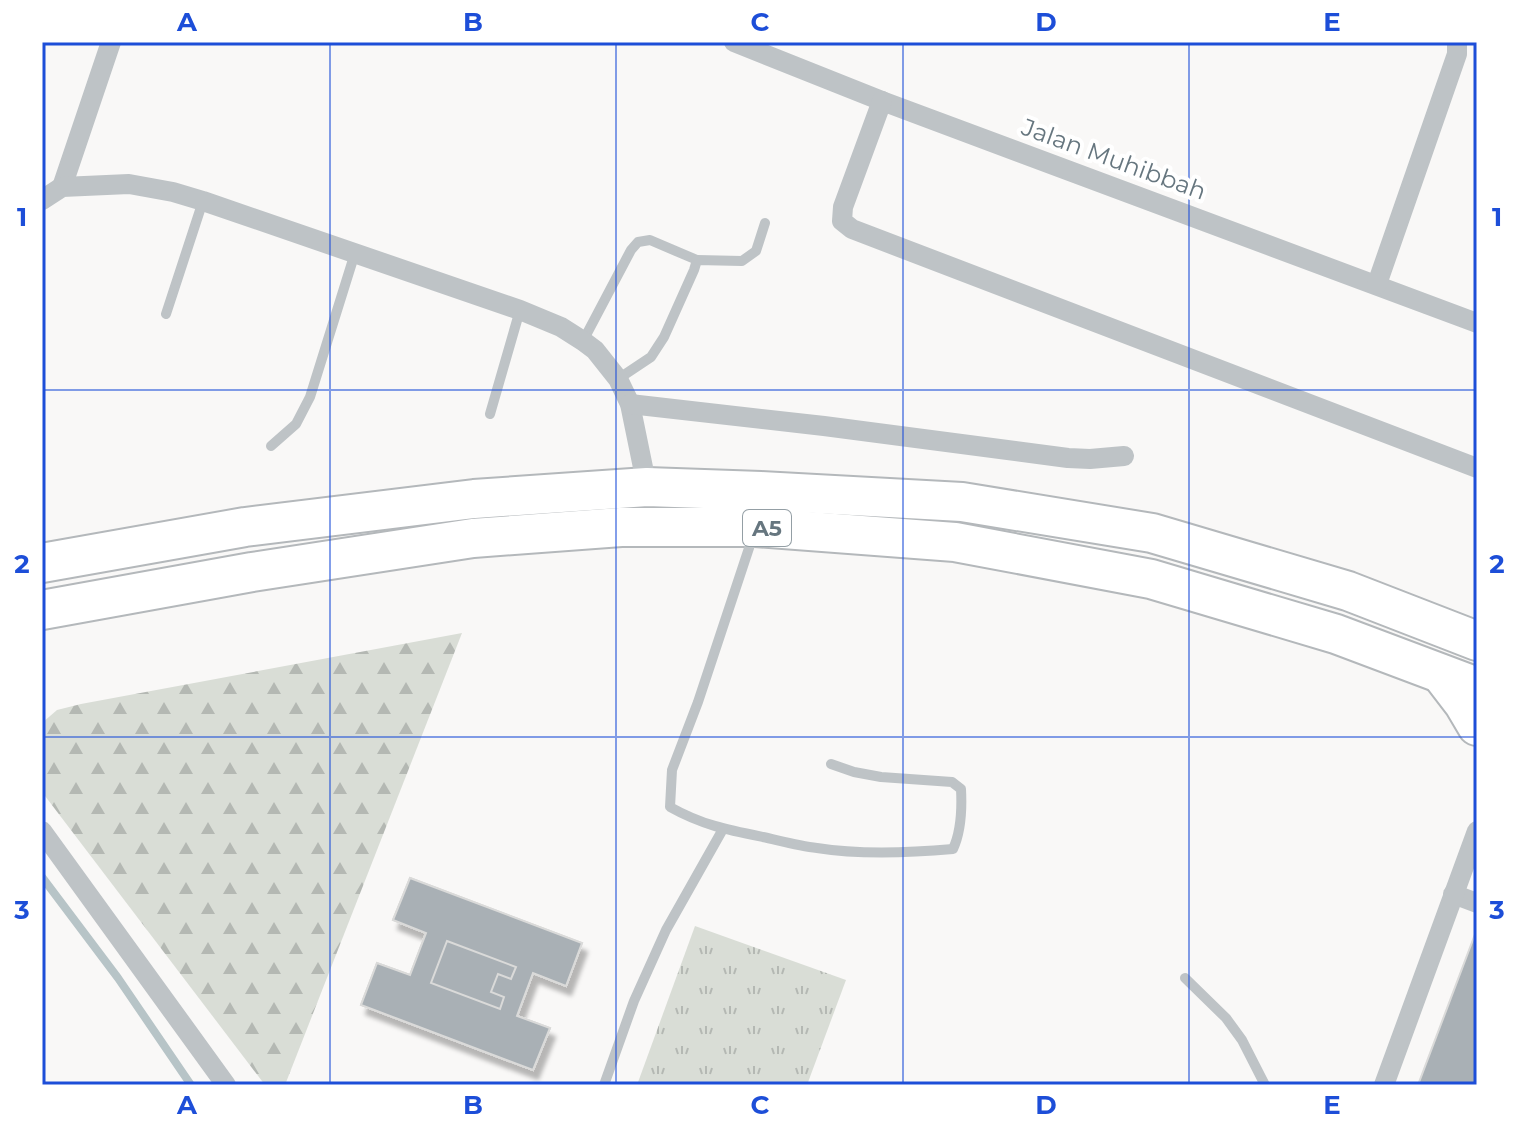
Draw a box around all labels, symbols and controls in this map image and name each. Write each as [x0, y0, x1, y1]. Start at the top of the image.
text: A [176, 6, 198, 38]
text: B [463, 6, 483, 38]
text: C [751, 6, 770, 38]
text: D [1035, 6, 1057, 38]
text: E [1323, 6, 1341, 38]
street label: Jalan Muhibbah [1017, 112, 1210, 206]
text: 1 [17, 201, 27, 233]
text: 1 [1492, 201, 1502, 233]
road number: A5 [743, 510, 791, 546]
text: 2 [14, 548, 30, 580]
text: 2 [1489, 548, 1505, 580]
text: 3 [13, 894, 30, 926]
text: 3 [1488, 894, 1505, 926]
text: A [176, 1089, 198, 1121]
text: B [463, 1089, 483, 1121]
text: C [751, 1089, 770, 1121]
text: D [1035, 1089, 1057, 1121]
text: E [1323, 1089, 1341, 1121]

